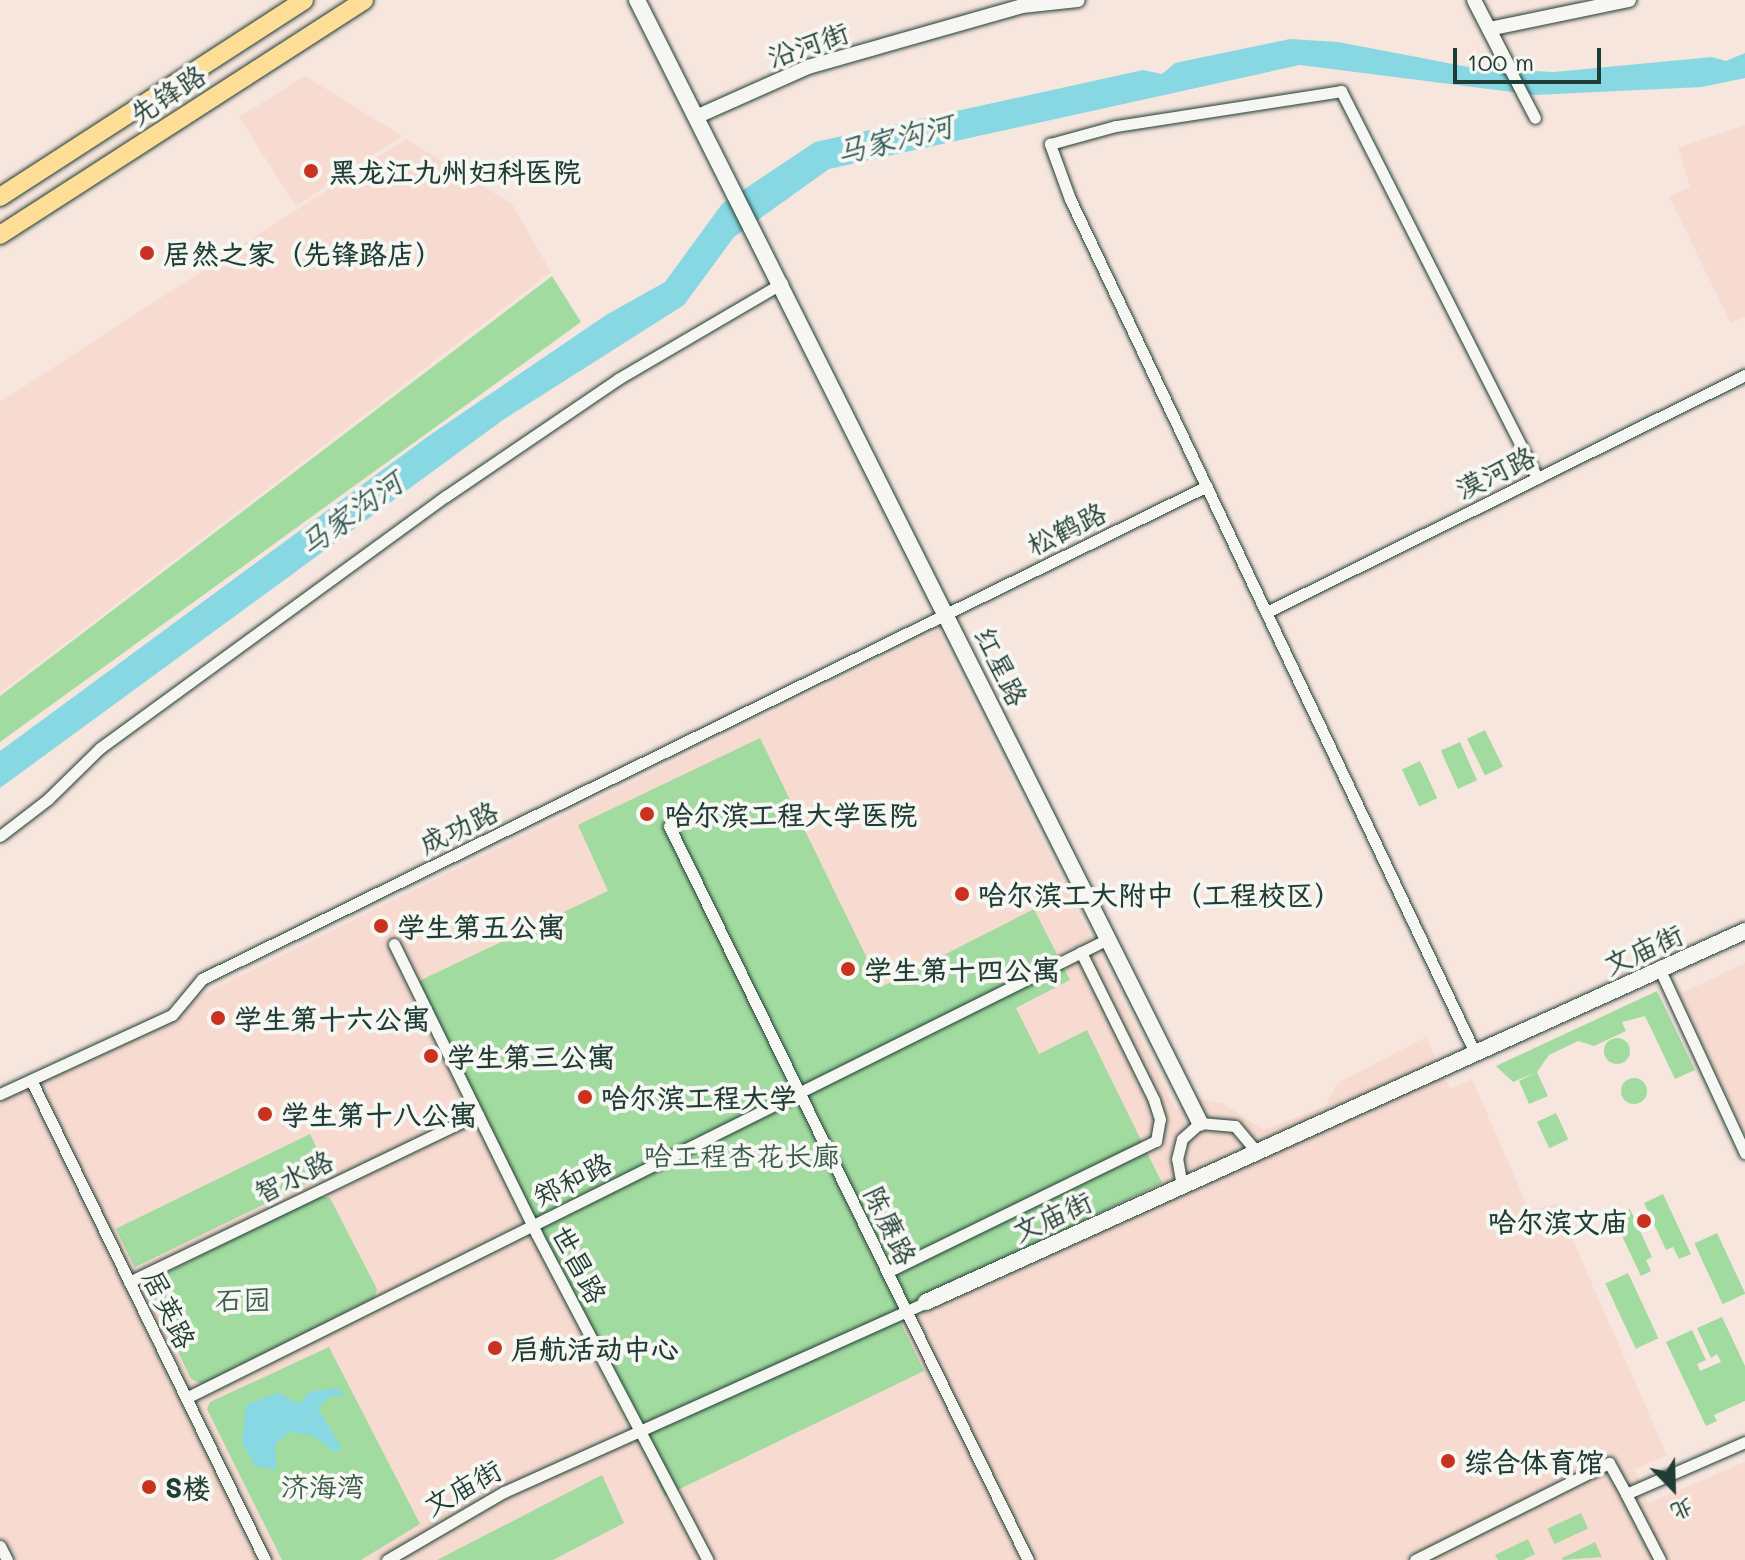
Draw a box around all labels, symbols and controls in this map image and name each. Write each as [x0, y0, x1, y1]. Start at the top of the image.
street label: 沿河街 [763, 14, 853, 74]
scale bar [1457, 32, 1605, 82]
text: 100 m [1467, 46, 1534, 77]
street label: 先锋路 [123, 57, 211, 131]
water label: 马家沟河 [831, 106, 957, 170]
place label: 黑龙江九州妇科医院 [329, 154, 581, 188]
marker: 黑龙江九州妇科医院 [300, 160, 322, 182]
place label: 居然之家（先锋路店） [163, 236, 443, 270]
marker: 居然之家（先锋路店） [138, 244, 156, 262]
street label: 漠河路 [1450, 438, 1540, 506]
water label: 马家沟河 [291, 463, 409, 563]
street label: 松鹤路 [1021, 494, 1111, 562]
street label: 红星路 [968, 621, 1036, 711]
street label: 成功路 [413, 793, 503, 861]
place label: 哈尔滨工程大学医院 [665, 797, 917, 831]
marker: 哈尔滨工程大学医院 [636, 803, 658, 825]
place label: 哈尔滨工大附中（工程校区） [978, 877, 1342, 911]
marker: 哈尔滨工大附中（工程校区） [953, 885, 971, 903]
place label: 学生第五公寓 [397, 909, 565, 943]
marker: 学生第五公寓 [372, 917, 390, 935]
street label: 文庙街 [1598, 917, 1688, 981]
place label: 学生第十四公寓 [864, 952, 1060, 986]
marker: 学生第十四公寓 [839, 960, 857, 978]
place label: 学生第十六公寓 [234, 1001, 430, 1035]
marker: 学生第十六公寓 [209, 1009, 227, 1027]
place label: 学生第三公寓 [447, 1039, 615, 1073]
marker: 学生第三公寓 [422, 1047, 440, 1065]
place label: 哈尔滨工程大学 [601, 1080, 797, 1114]
marker: 哈尔滨工程大学 [576, 1088, 594, 1106]
place label: 学生第十八公寓 [281, 1097, 477, 1131]
marker: 学生第十八公寓 [256, 1105, 274, 1123]
park label: 哈工程杏花长廊 [644, 1138, 840, 1172]
street label: 智水路 [248, 1142, 338, 1210]
street label: 郑和路 [527, 1145, 617, 1213]
street label: 陈赓路 [857, 1180, 925, 1270]
street label: 文庙街 [1007, 1184, 1097, 1248]
place label: 哈尔滨文庙 [1488, 1204, 1628, 1238]
marker: 哈尔滨文庙 [1635, 1212, 1653, 1230]
street label: 世昌路 [545, 1219, 615, 1309]
street label: 居英路 [136, 1264, 204, 1354]
park label: 石园 [215, 1282, 271, 1316]
place label: 启航活动中心 [511, 1331, 679, 1365]
marker: 启航活动中心 [486, 1339, 504, 1357]
place label: 综合体育馆 [1464, 1444, 1604, 1478]
north arrow [1633, 1448, 1713, 1528]
street label: 文庙街 [417, 1452, 507, 1522]
marker: 综合体育馆 [1439, 1452, 1457, 1470]
park label: 济海湾 [281, 1469, 365, 1503]
place label: S楼 [165, 1470, 211, 1504]
marker: S楼 [140, 1478, 158, 1496]
text: 北 [1667, 1493, 1698, 1528]

